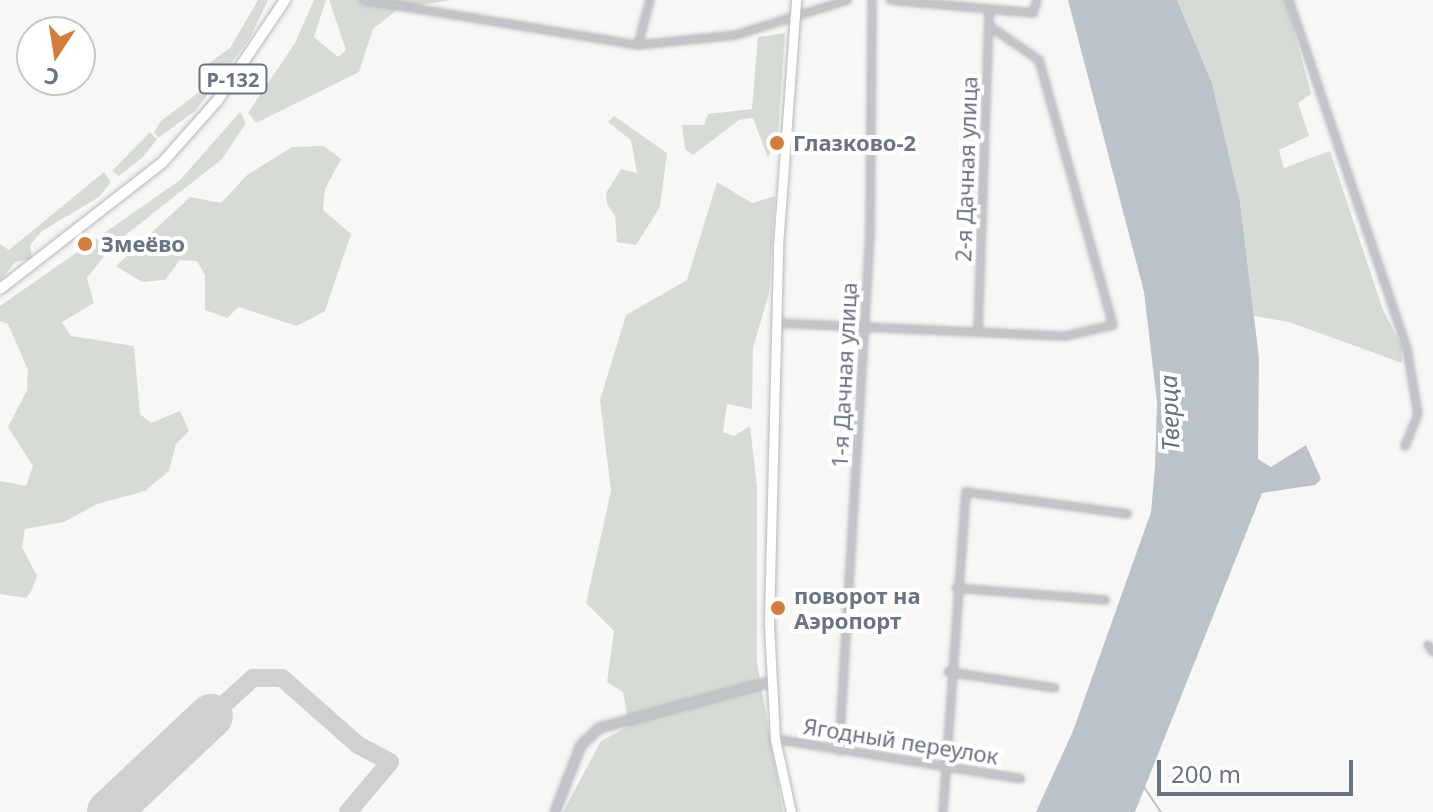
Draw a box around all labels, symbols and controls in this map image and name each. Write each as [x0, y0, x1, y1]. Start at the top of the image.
north arrow [16, 16, 96, 96]
text: С [41, 61, 61, 94]
road number: Р-132 [197, 63, 269, 95]
street label: 2-я Дачная улица [950, 76, 982, 262]
place label: Глазково-2 [793, 130, 916, 156]
marker: Глазково-2 [768, 134, 786, 152]
place label: Змеёво [101, 231, 185, 257]
marker: Змеёво [76, 235, 94, 253]
street label: 1-я Дачная улица [826, 282, 862, 468]
water label: Тверца [1153, 374, 1185, 452]
place label: поворот на Аэропорт [794, 582, 921, 634]
marker: поворот на Аэропорт [769, 599, 787, 617]
street label: Ягодный переулок [802, 713, 1000, 769]
scale bar [1161, 744, 1357, 794]
text: 200 m [1171, 757, 1241, 790]

